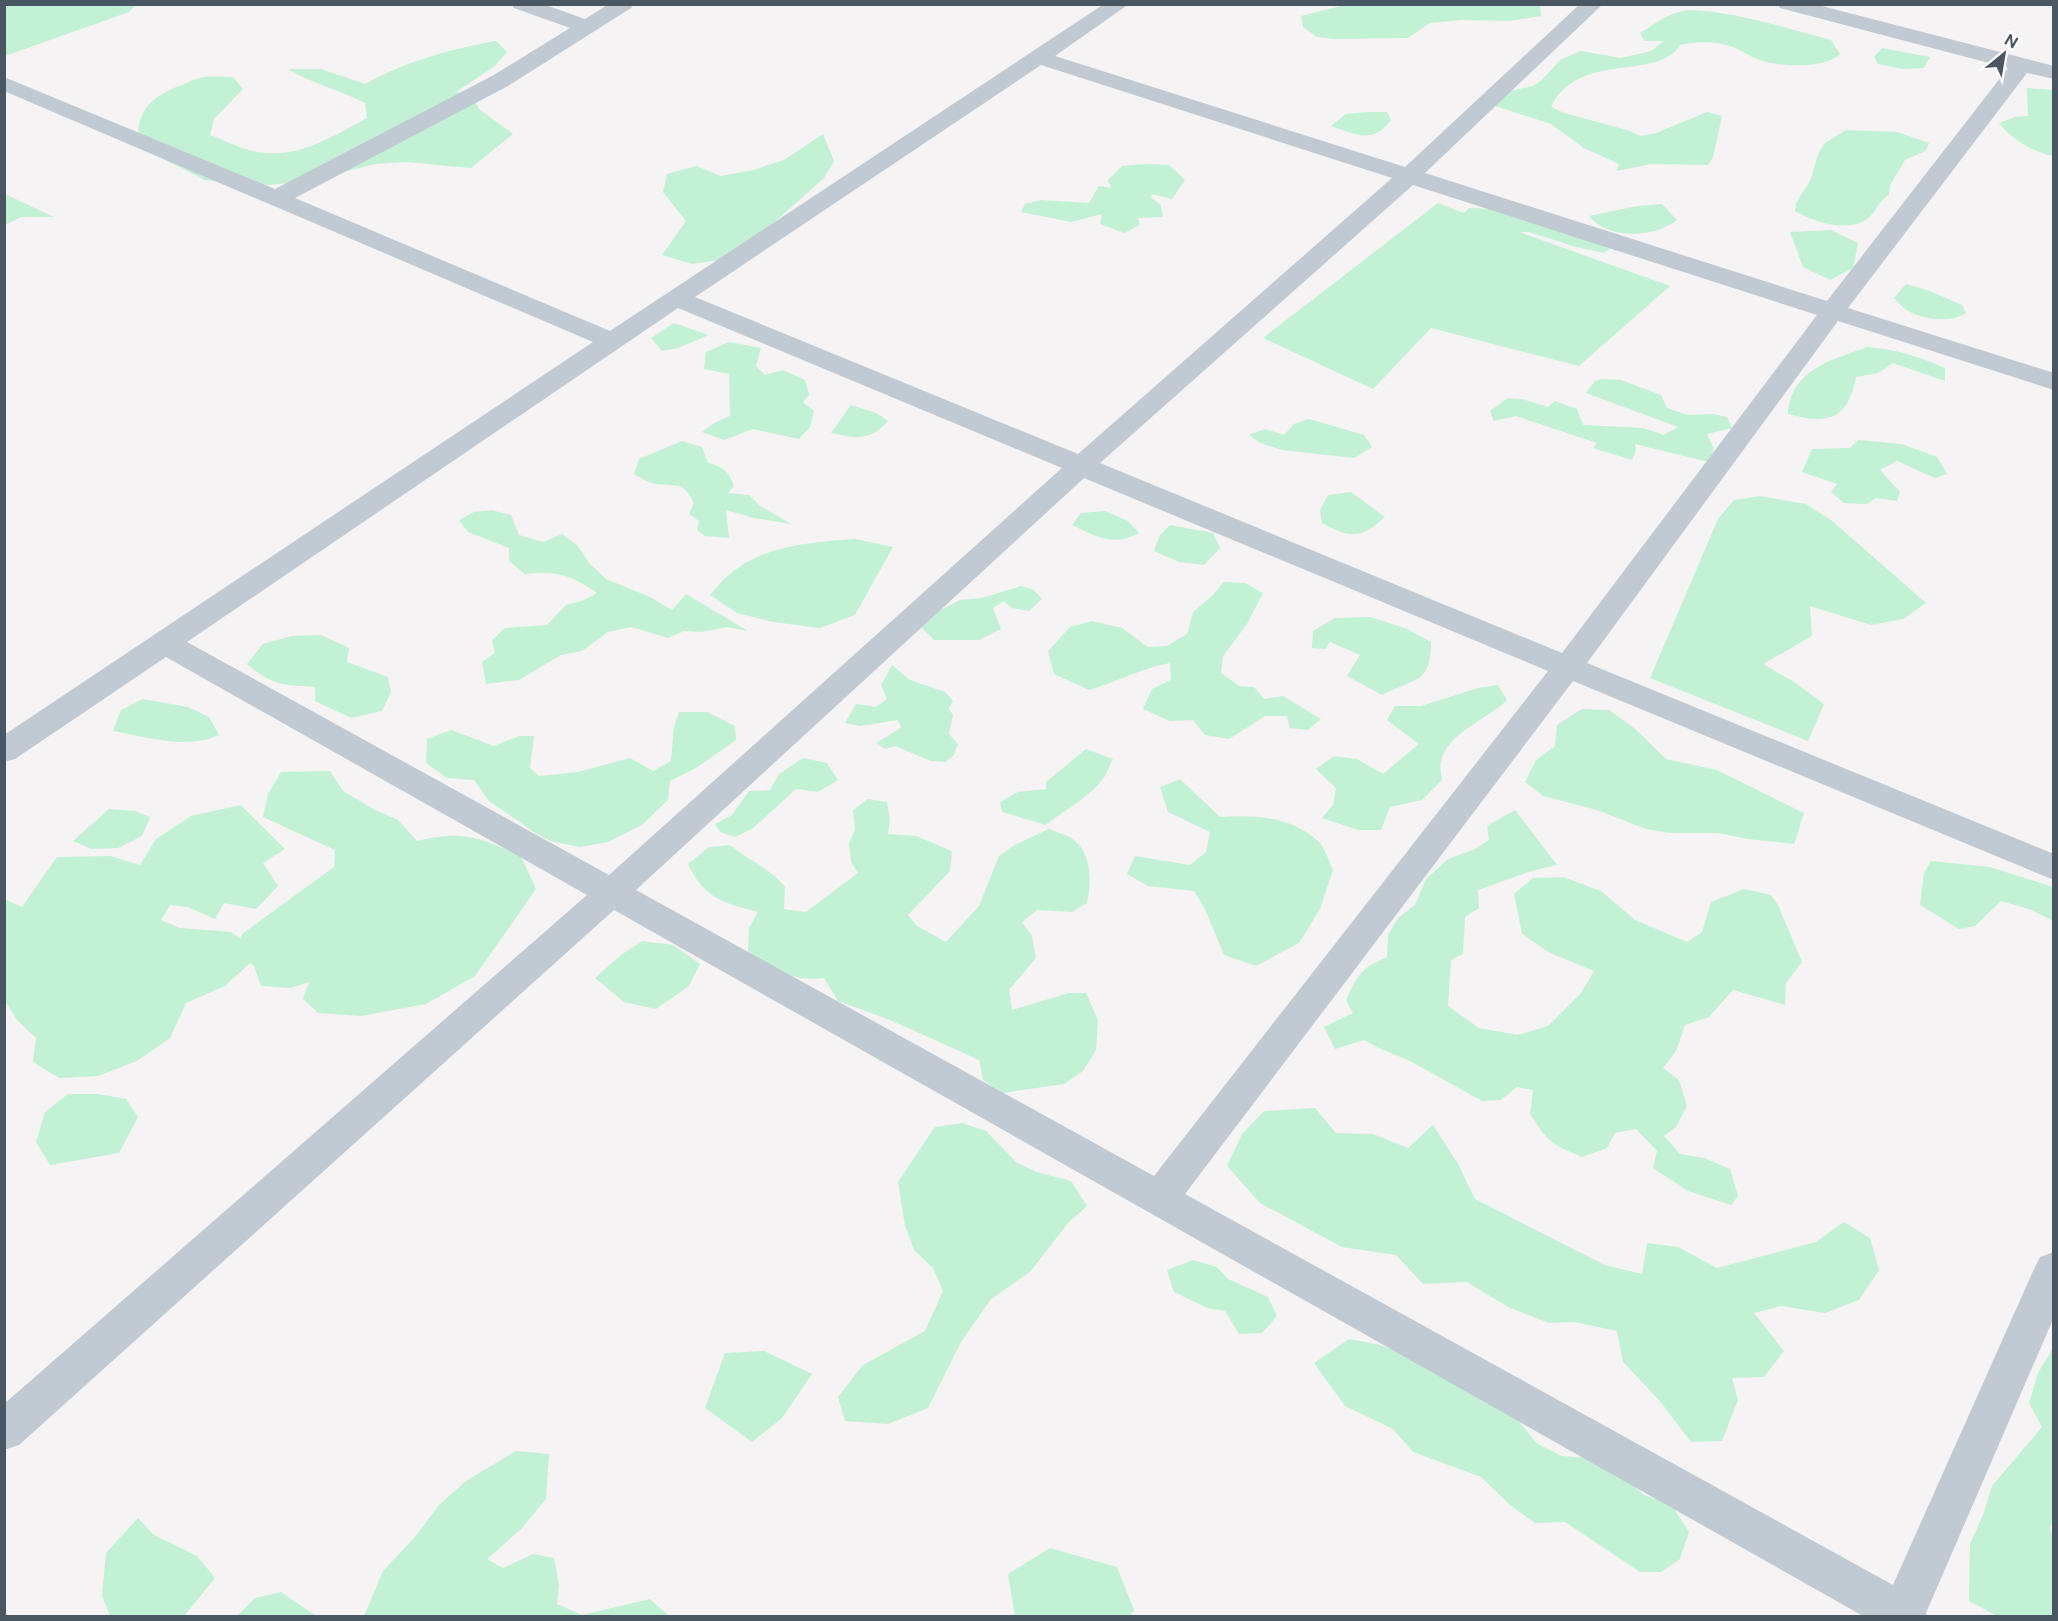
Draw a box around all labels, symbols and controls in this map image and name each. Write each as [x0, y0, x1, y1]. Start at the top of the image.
north arrow [1974, 24, 2034, 84]
text: N [2001, 30, 2021, 53]

